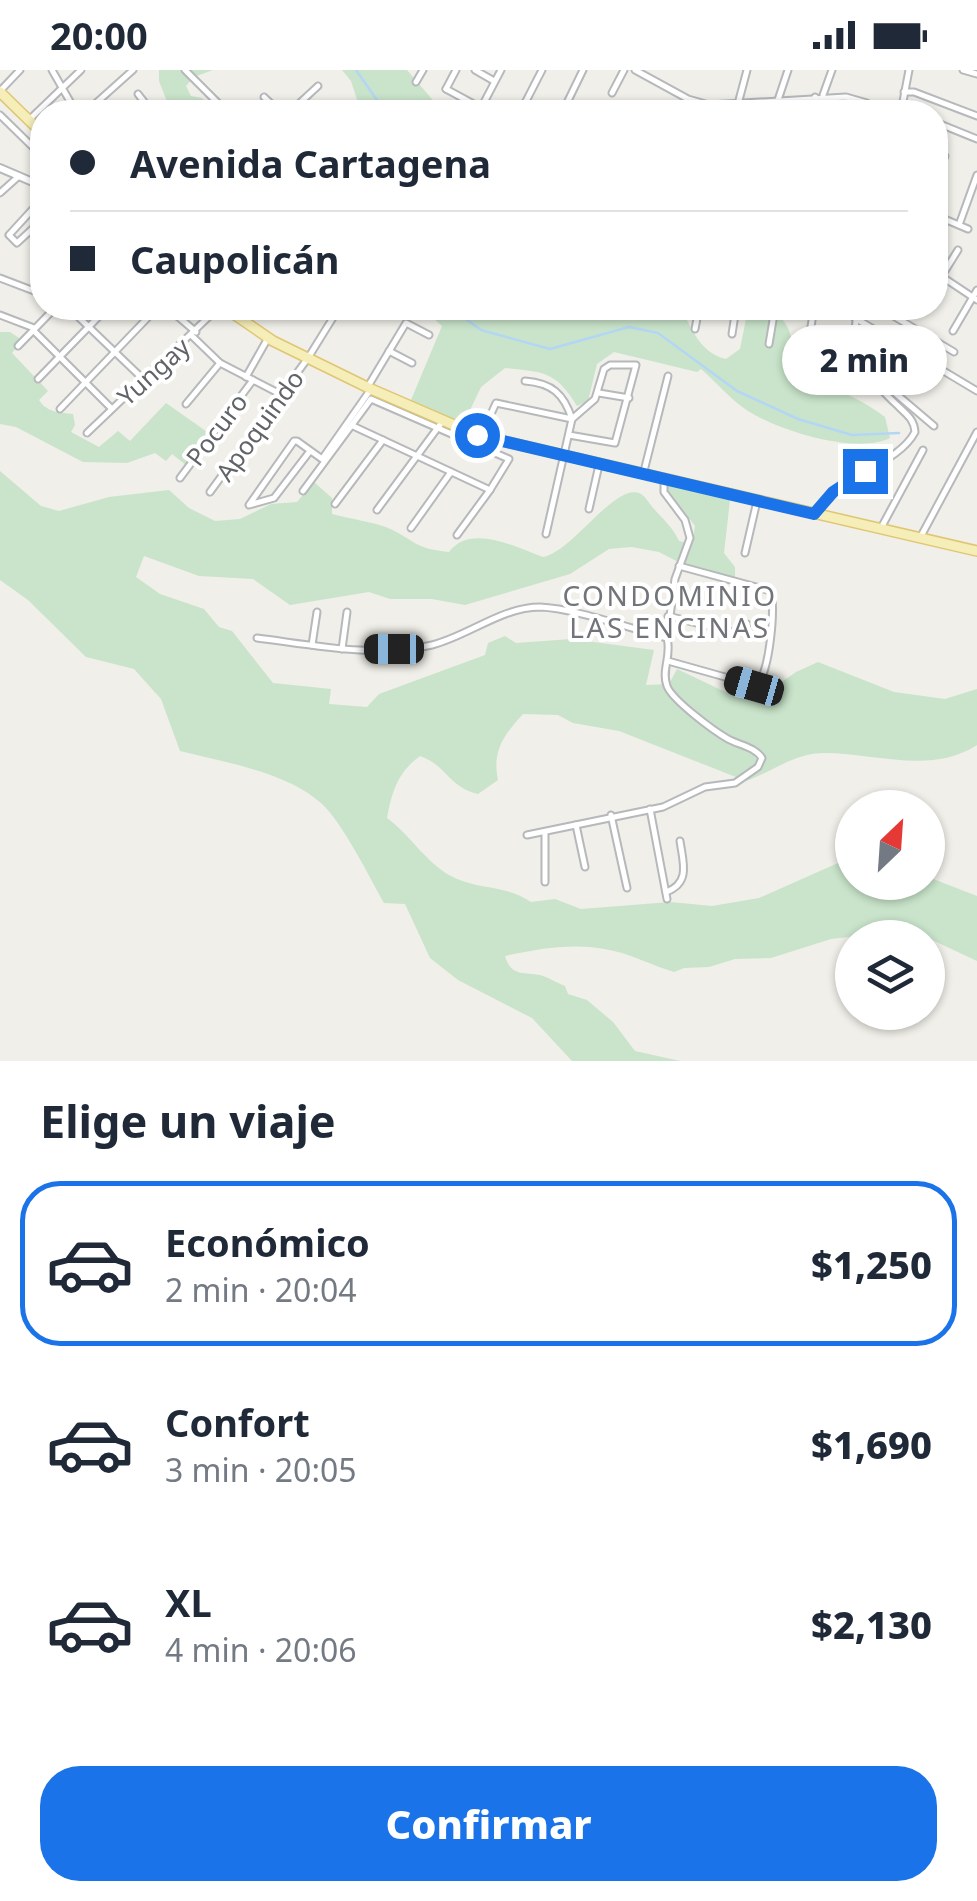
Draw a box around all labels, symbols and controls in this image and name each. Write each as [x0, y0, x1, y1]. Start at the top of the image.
text: 20:00 [50, 9, 148, 61]
text: Avenida Cartagena [130, 137, 491, 189]
text: Caupolicán [130, 233, 339, 285]
callout: 2 min [782, 326, 948, 396]
street label: Yungay [110, 329, 197, 413]
text: 2 min [820, 338, 909, 381]
street label: Apoquindo [207, 363, 311, 487]
street label: Pocuro [178, 386, 254, 472]
route start [455, 413, 500, 458]
route end [843, 449, 888, 494]
district label: CONDOMINIO LAS ENCINAS [562, 576, 778, 646]
car [364, 634, 424, 664]
car [721, 663, 787, 709]
north arrow [835, 790, 945, 900]
map controls [835, 790, 945, 1030]
button: layers [835, 920, 945, 1030]
text: Elige un viaje [40, 1090, 336, 1151]
text: Económico [165, 1216, 370, 1268]
icon: car [45, 1219, 135, 1309]
text: $1,250 [811, 1238, 932, 1290]
text: 2 min · 20:04 [165, 1268, 357, 1311]
text: Confort [165, 1396, 310, 1448]
icon: car [45, 1399, 135, 1489]
text: $1,690 [811, 1418, 932, 1470]
text: 3 min · 20:05 [165, 1448, 357, 1491]
text: XL [165, 1576, 212, 1628]
icon: car [45, 1579, 135, 1669]
text: $2,130 [811, 1598, 932, 1650]
text: 4 min · 20:06 [165, 1628, 357, 1671]
button: Confirmar [40, 1766, 937, 1881]

